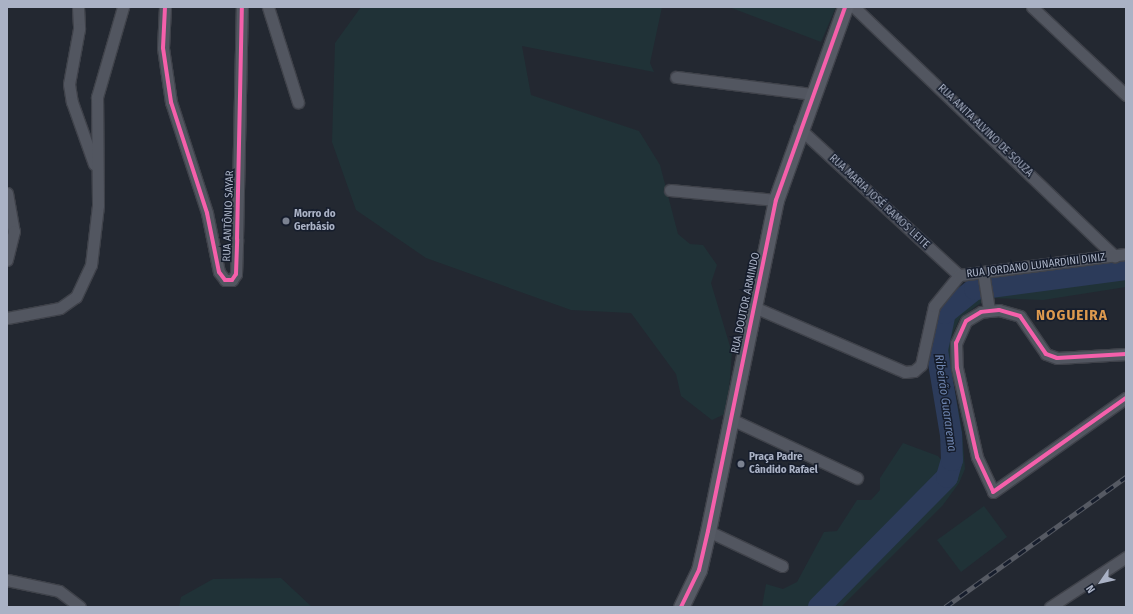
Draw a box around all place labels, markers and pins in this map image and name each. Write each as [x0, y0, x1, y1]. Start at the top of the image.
place label: Morro do Gerbásio [294, 208, 336, 234]
marker: Morro do Gerbásio [281, 216, 291, 226]
place label: Praça Padre Cândido Rafael [749, 451, 818, 477]
marker: Praça Padre Cândido Rafael [736, 459, 746, 469]

